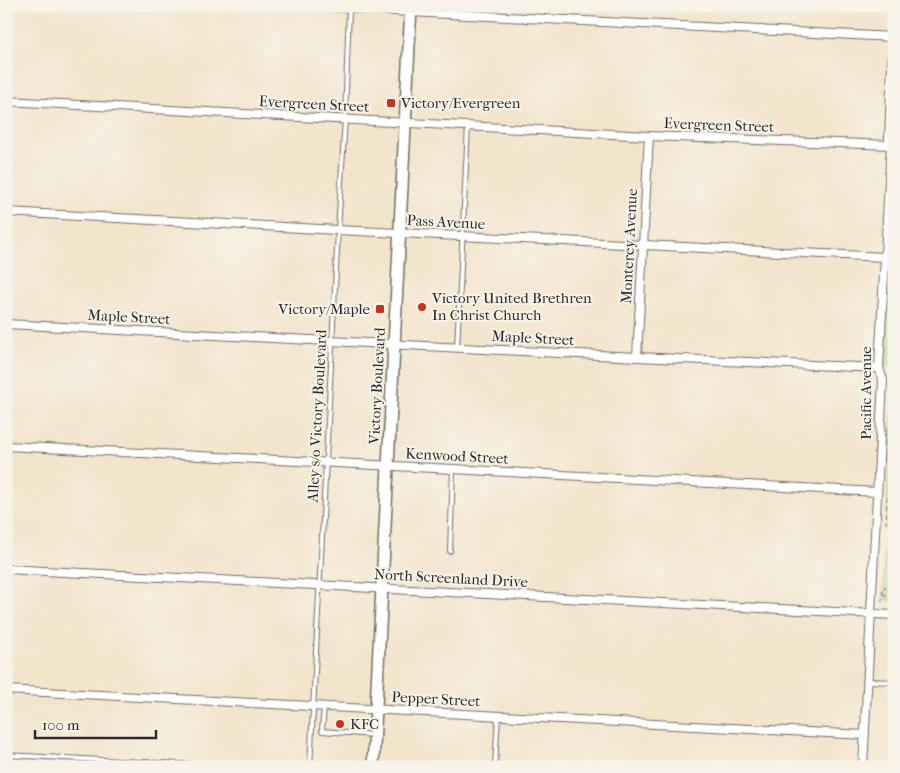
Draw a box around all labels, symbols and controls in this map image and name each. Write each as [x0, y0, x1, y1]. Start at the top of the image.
street label: Evergreen Street [258, 92, 370, 116]
place label: Victory/Evergreen [400, 94, 521, 112]
marker: Victory/Evergreen [385, 97, 397, 109]
street label: Evergreen Street [663, 114, 775, 136]
street label: Monterey Avenue [617, 187, 641, 304]
street label: Pass Avenue [406, 211, 486, 233]
place label: Victory United Brethren In Christ Church [431, 289, 592, 324]
place label: Victory/Maple [277, 300, 371, 318]
marker: Victory United Brethren In Christ Church [416, 301, 428, 313]
marker: Victory/Maple [374, 303, 386, 315]
street label: Maple Street [87, 306, 172, 328]
street label: Victory Boulevard [365, 326, 389, 446]
street label: Maple Street [491, 327, 576, 349]
street label: Alley s/o Victory Boulevard [303, 328, 331, 504]
street label: Pacific Avenue [857, 346, 875, 440]
street label: Kenwood Street [405, 444, 510, 468]
street label: North Screenland Drive [374, 565, 529, 591]
street label: Pepper Street [391, 688, 482, 710]
scale bar [35, 708, 156, 740]
place label: KFC [350, 715, 379, 733]
text: 100 m [42, 716, 80, 734]
marker: KFC [334, 718, 346, 730]

